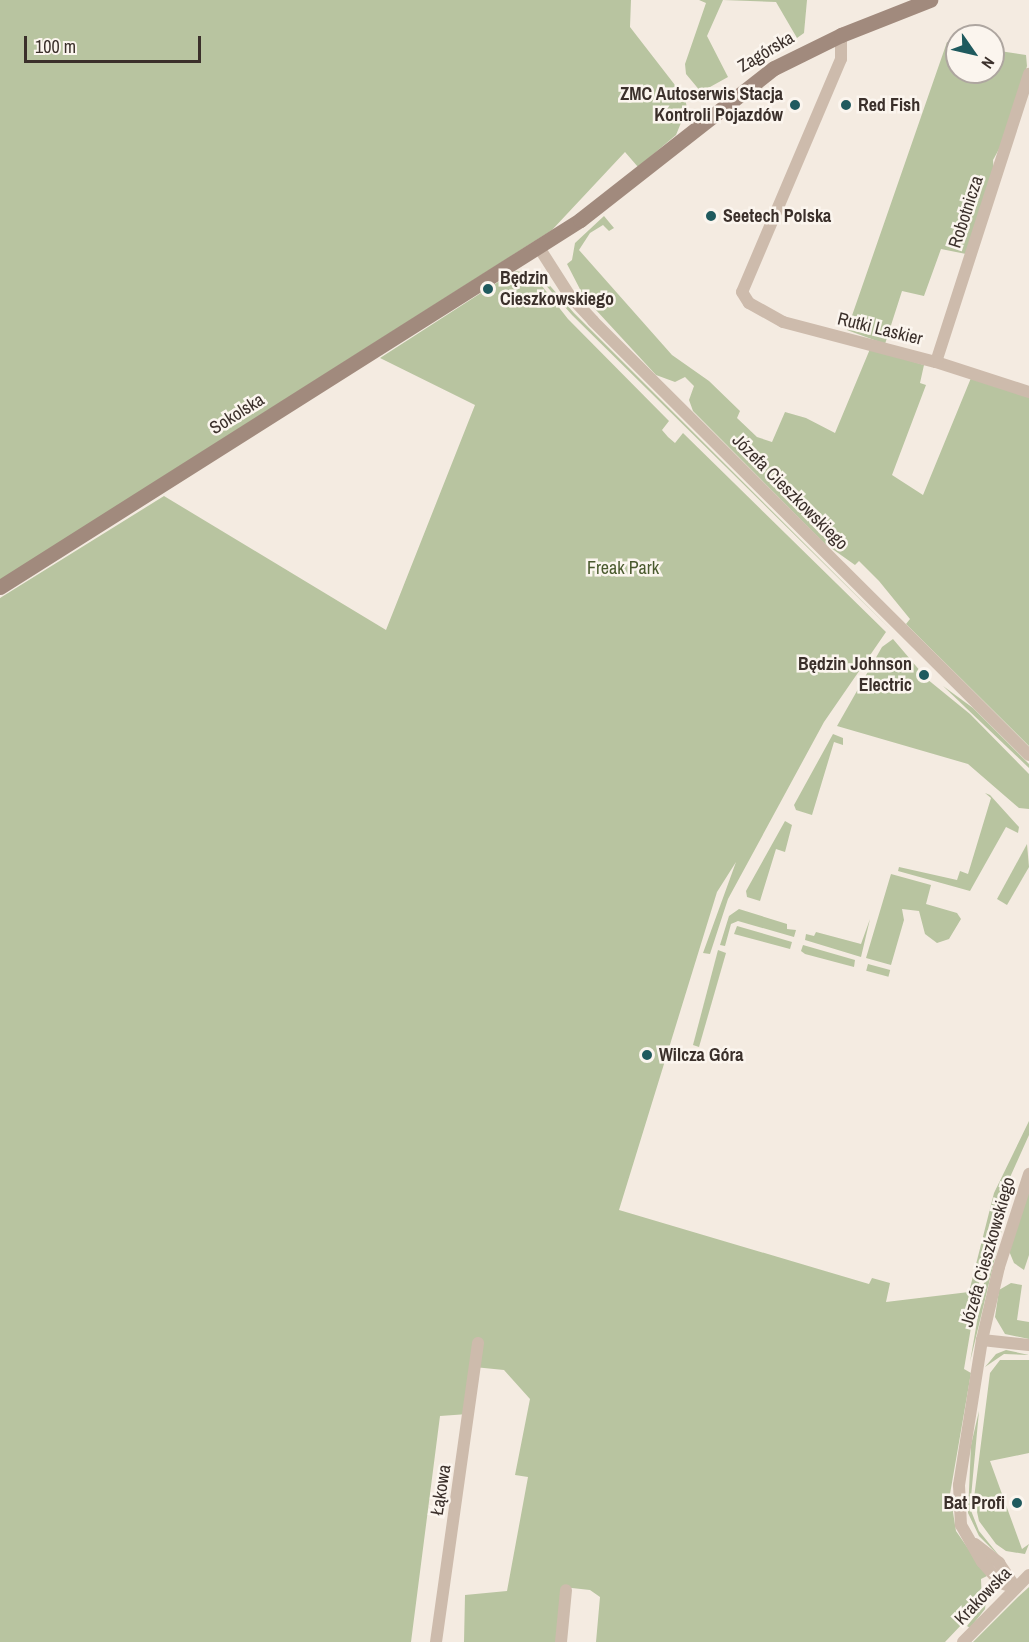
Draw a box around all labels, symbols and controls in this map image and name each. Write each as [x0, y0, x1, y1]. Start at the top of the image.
scale bar [27, 24, 204, 62]
north arrow [945, 24, 1005, 84]
street label: Zagórska [734, 27, 798, 77]
text: 100 m [35, 34, 76, 59]
text: N [976, 53, 1000, 73]
place label: ZMC Autoserwis Stacja Kontroli Pojazdów [620, 84, 783, 127]
place label: Red Fish [858, 94, 920, 116]
marker: ZMC Autoserwis Stacja Kontroli Pojazdów [788, 98, 802, 112]
marker: Red Fish [839, 98, 853, 112]
street label: Robotnicza [944, 173, 988, 251]
place label: Seetech Polska [723, 205, 831, 227]
marker: Seetech Polska [704, 209, 718, 223]
place label: Będzin Cieszkowskiego [500, 268, 614, 310]
marker: Będzin Cieszkowskiego [481, 282, 495, 296]
street label: Rutki Laskier [835, 308, 925, 350]
street label: Sokolska [206, 389, 268, 439]
street label: Józefa Cieszkowskiego [728, 430, 852, 554]
park label: Freak Park [587, 557, 659, 579]
place label: Będzin Johnson Electric [798, 654, 912, 696]
marker: Będzin Johnson Electric [917, 668, 931, 682]
place label: Wilcza Góra [659, 1044, 743, 1066]
marker: Wilcza Góra [640, 1048, 654, 1062]
street label: Józefa Cieszkowskiego [956, 1175, 1020, 1329]
street label: Łąkowa [426, 1463, 456, 1517]
place label: Bat Profi [943, 1492, 1005, 1514]
marker: Bat Profi [1010, 1496, 1024, 1510]
street label: Krakowska [950, 1563, 1016, 1629]

